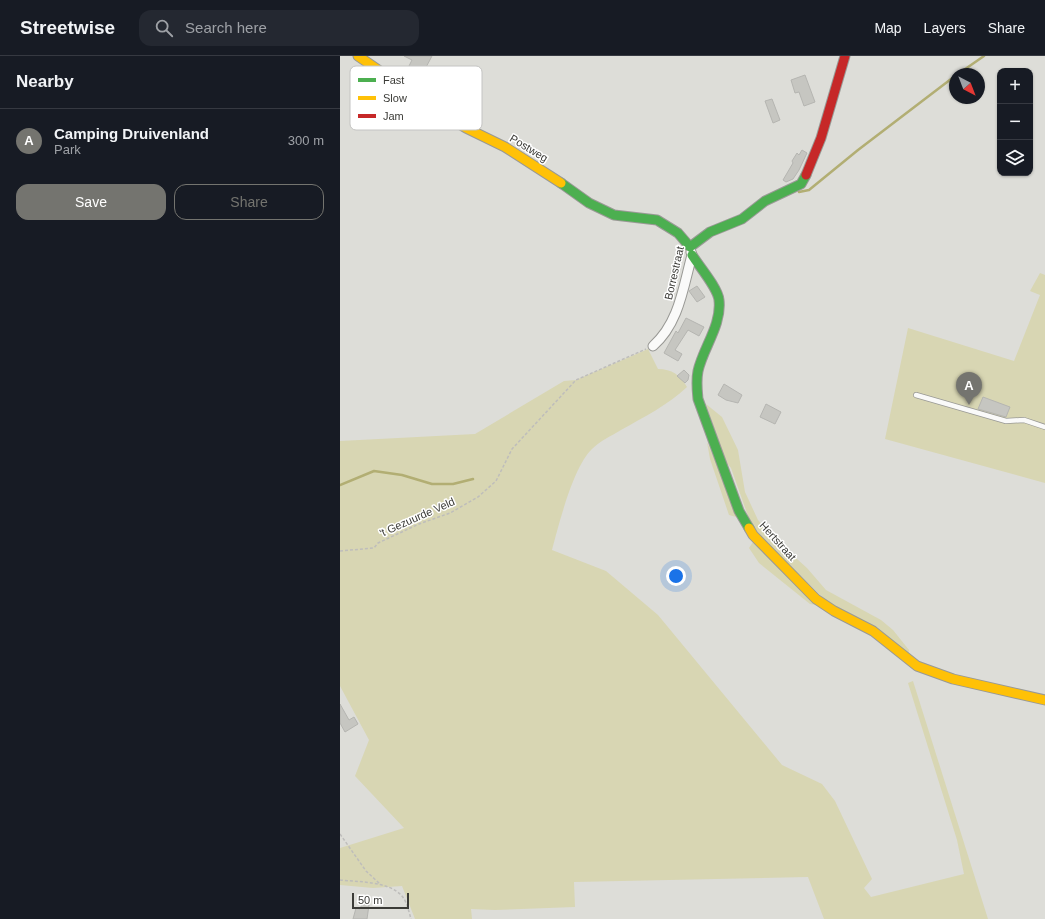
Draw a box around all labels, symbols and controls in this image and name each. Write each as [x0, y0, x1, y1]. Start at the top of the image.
search box [139, 10, 419, 46]
text: Streetwise [20, 17, 115, 38]
icon: search [153, 17, 175, 39]
text: Search here [185, 19, 267, 36]
text: Map [874, 20, 902, 36]
text: Layers [924, 20, 966, 36]
text: Share [988, 20, 1025, 36]
legend [350, 66, 482, 130]
north arrow [949, 68, 985, 104]
map controls [997, 68, 1033, 176]
button: + [997, 68, 1033, 104]
text: Nearby [16, 72, 74, 91]
text: Fast [383, 74, 404, 86]
text: Slow [383, 92, 407, 104]
button: − [997, 104, 1033, 140]
text: Jam [383, 110, 404, 122]
text: Camping Druivenland [54, 125, 209, 142]
street label: Postweg [508, 132, 550, 164]
text: A [24, 133, 34, 148]
text: 300 m [288, 133, 324, 148]
button: layers [997, 140, 1033, 176]
text: Park [54, 142, 81, 157]
button: Save [16, 184, 166, 220]
button: Share [174, 184, 324, 220]
street label: Borrestraat [662, 245, 686, 301]
pin: A [956, 372, 982, 405]
street label: 't Gezuurde Veld [378, 495, 456, 539]
street label: Hertstraat [757, 519, 799, 563]
your location [666, 566, 686, 586]
scale bar [352, 891, 409, 910]
text: 50 m [358, 894, 382, 906]

